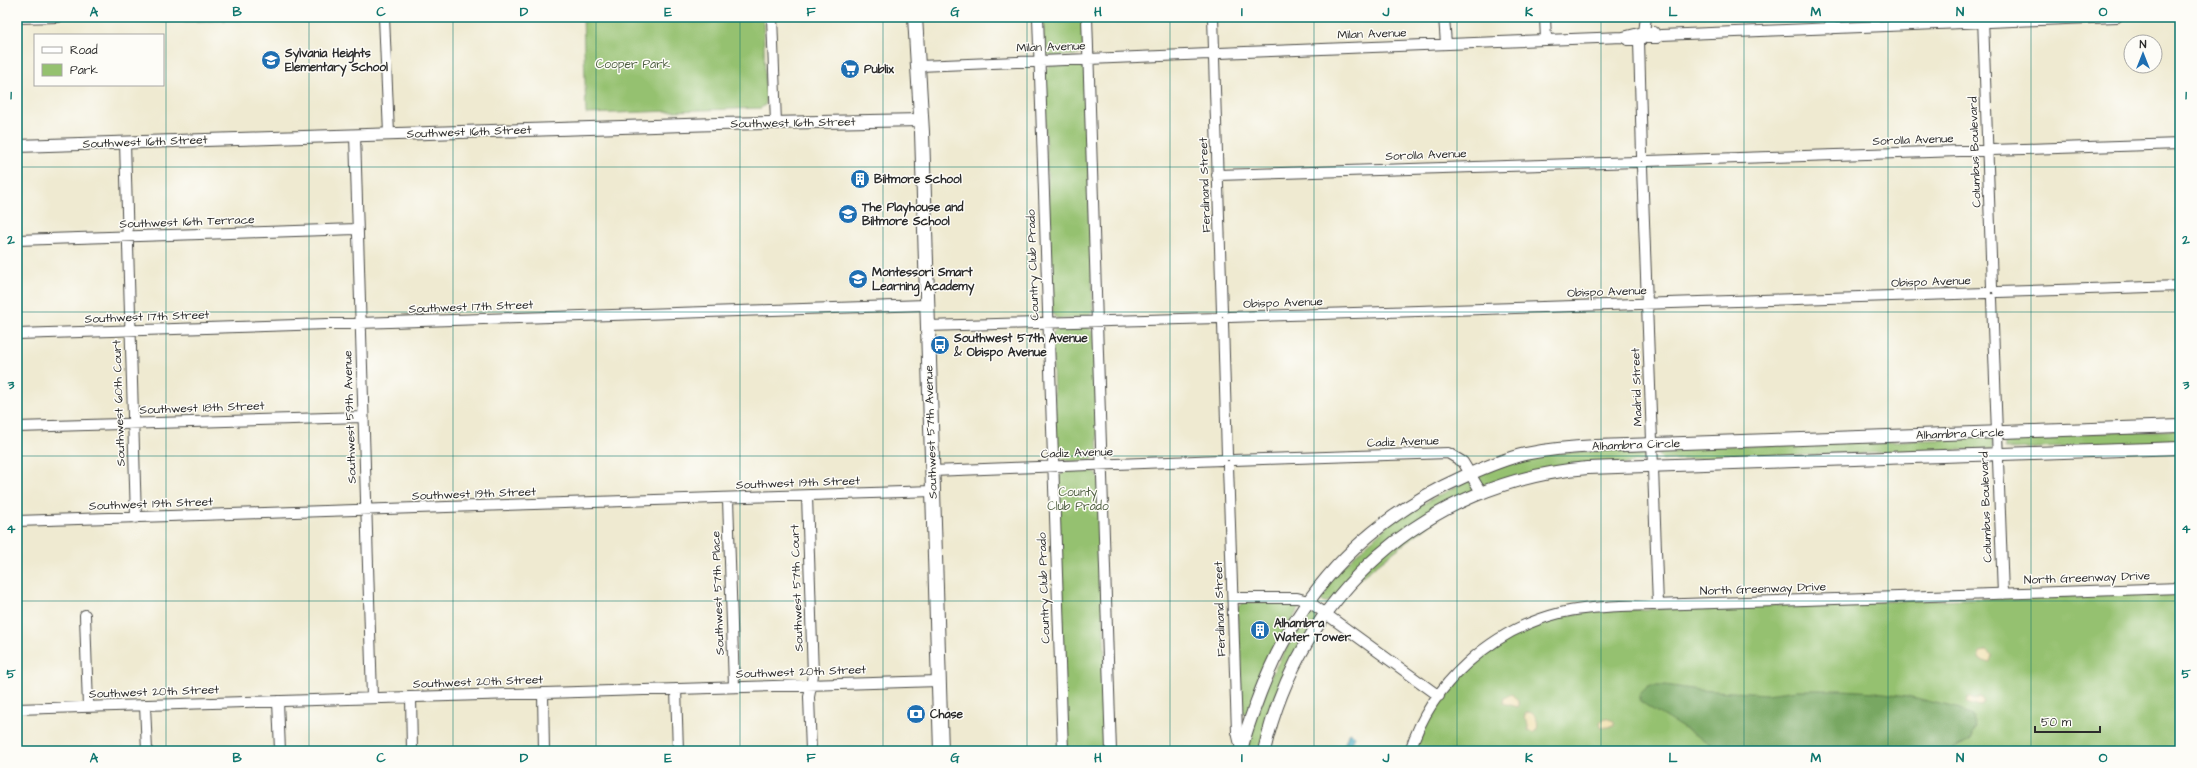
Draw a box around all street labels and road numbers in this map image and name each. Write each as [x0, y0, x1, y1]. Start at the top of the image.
street label: Milan Avenue [1337, 24, 1408, 44]
street label: Milan Avenue [1016, 37, 1087, 57]
street label: Columbus Boulevard [1965, 96, 1985, 208]
street label: Southwest 16th Street [730, 113, 856, 133]
street label: Southwest 16th Street [406, 121, 532, 143]
street label: Sorolla Avenue [1872, 130, 1955, 150]
street label: Southwest 16th Street [82, 131, 208, 153]
street label: Ferdinand Street [1195, 137, 1215, 233]
street label: Sorolla Avenue [1385, 145, 1468, 165]
street label: Country Club Prado [1023, 209, 1044, 321]
street label: Southwest 16th Terrace [119, 211, 255, 233]
street label: Obispo Avenue [1891, 272, 1972, 292]
street label: Obispo Avenue [1567, 282, 1648, 302]
street label: Obispo Avenue [1243, 293, 1324, 313]
street label: Southwest 17th Street [408, 296, 534, 318]
street label: Southwest 17th Street [84, 306, 210, 328]
street label: Southwest 60th Court [108, 339, 130, 467]
street label: Madrid Street [1627, 347, 1647, 427]
street label: Southwest 59th Avenue [339, 350, 361, 484]
street label: Southwest 57th Avenue [920, 364, 942, 499]
street label: Southwest 18th Street [139, 397, 265, 419]
street label: Alhambra Circle [1916, 424, 2005, 444]
street label: Cadiz Avenue [1367, 432, 1440, 452]
street label: Alhambra Circle [1592, 435, 1681, 455]
street label: Cadiz Avenue [1041, 443, 1114, 463]
street label: Columbus Boulevard [1976, 451, 1996, 563]
street label: Southwest 19th Street [736, 472, 861, 494]
street label: Southwest 19th Street [412, 483, 537, 505]
street label: Southwest 19th Street [89, 493, 214, 515]
street label: Southwest 57th Court [786, 524, 808, 652]
street label: Southwest 57th Place [707, 530, 729, 655]
street label: Country Club Prado [1034, 532, 1055, 644]
street label: Ferdinand Street [1210, 561, 1230, 657]
street label: North Greenway Drive [2023, 567, 2151, 590]
street label: North Greenway Drive [1699, 578, 1827, 601]
street label: Southwest 20th Street [736, 661, 867, 683]
street label: Southwest 20th Street [413, 671, 544, 693]
street label: Southwest 20th Street [89, 681, 220, 703]

